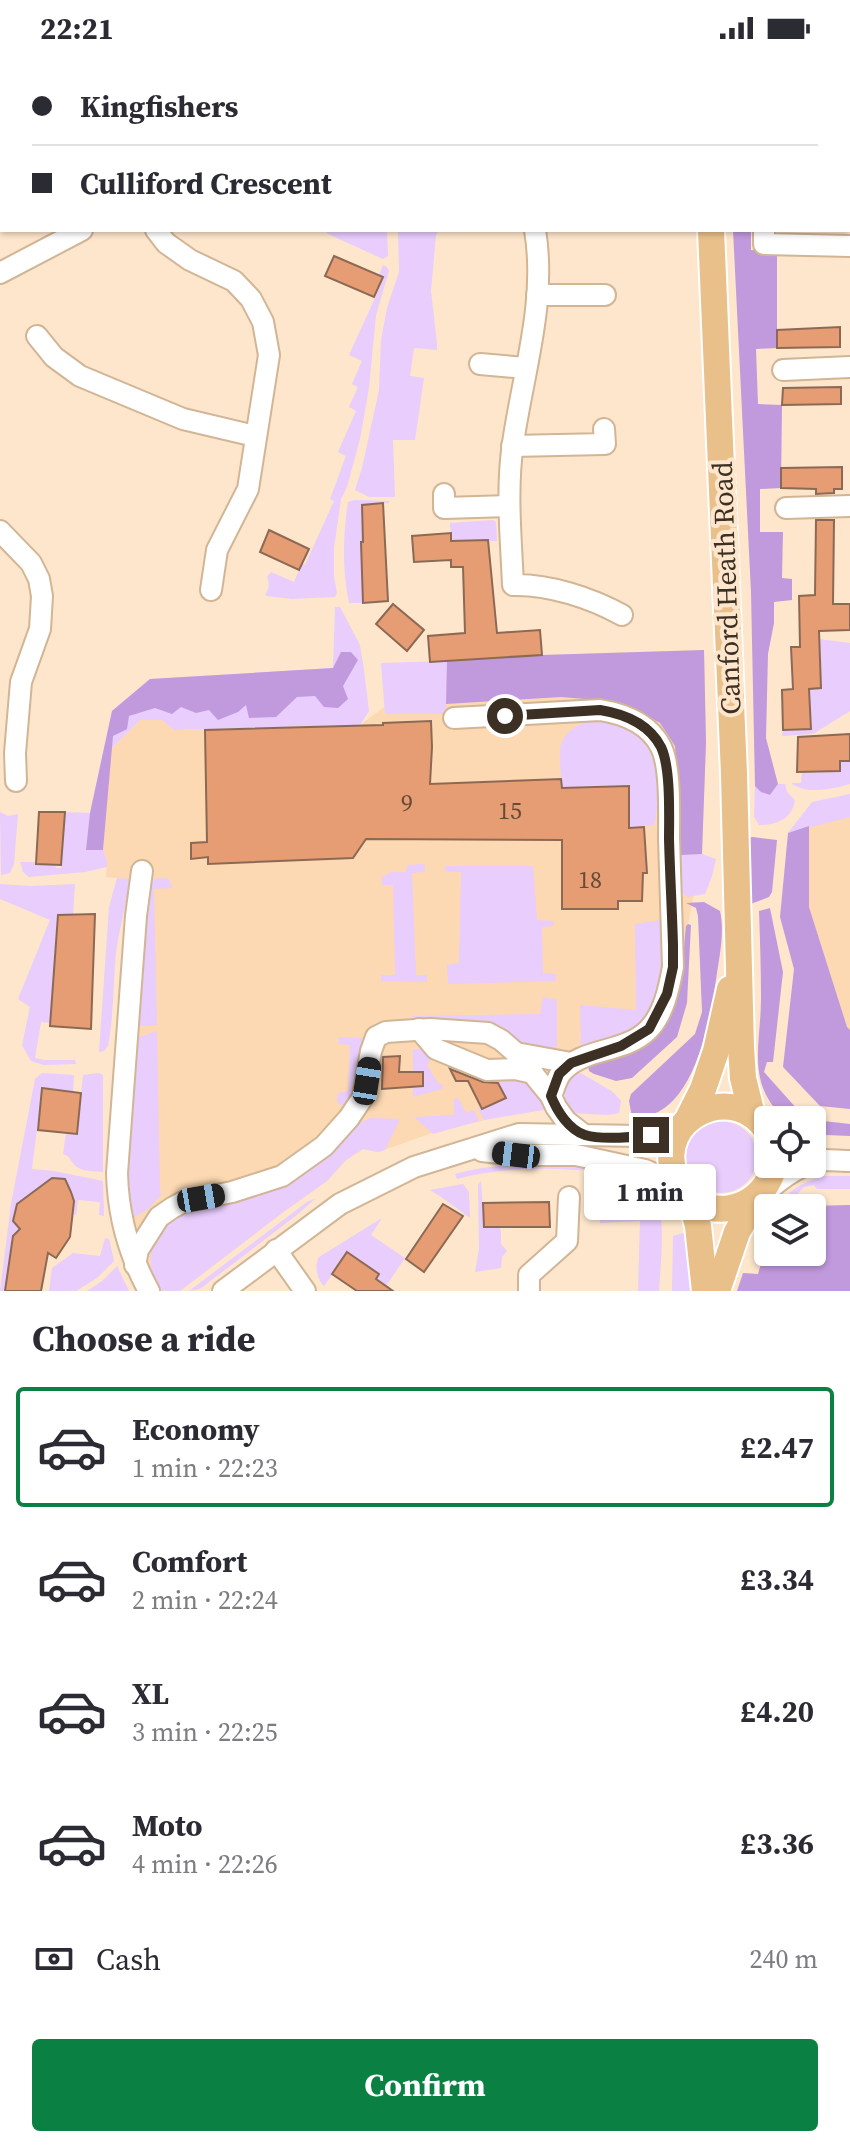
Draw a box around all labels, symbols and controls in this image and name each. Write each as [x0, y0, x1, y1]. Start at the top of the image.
text: 22:21 [40, 8, 114, 49]
text: Kingfishers [80, 86, 239, 127]
text: Culliford Crescent [80, 163, 332, 204]
street label: Canford Heath Road [703, 461, 749, 715]
route start [487, 698, 523, 734]
house number: 9 [401, 786, 413, 819]
house number: 15 [498, 794, 522, 827]
house number: 18 [578, 863, 602, 896]
car [351, 1055, 383, 1107]
map controls [754, 1106, 826, 1266]
button: locate [754, 1106, 826, 1178]
route end [633, 1117, 669, 1153]
car [491, 1140, 541, 1170]
callout: 1 min [585, 1163, 717, 1219]
text: 1 min [616, 1174, 684, 1210]
car [175, 1182, 227, 1214]
button: layers [754, 1194, 826, 1266]
text: Choose a ride [32, 1314, 255, 1363]
text: Economy [132, 1409, 260, 1450]
icon: car [36, 1411, 108, 1483]
text: £2.47 [740, 1427, 814, 1468]
text: 1 min · 22:23 [132, 1450, 278, 1486]
text: Comfort [132, 1541, 247, 1582]
icon: car [36, 1543, 108, 1615]
text: £3.34 [740, 1559, 814, 1600]
text: 2 min · 22:24 [132, 1582, 278, 1618]
text: XL [132, 1673, 169, 1714]
icon: car [36, 1675, 108, 1747]
text: £4.20 [740, 1691, 814, 1732]
text: 3 min · 22:25 [132, 1714, 278, 1750]
text: Moto [132, 1805, 203, 1846]
icon: car [36, 1807, 108, 1879]
text: £3.36 [740, 1823, 814, 1864]
text: 4 min · 22:26 [132, 1846, 278, 1882]
icon: cash [32, 1937, 76, 1981]
text: Cash [96, 1939, 161, 1980]
text: 240 m [750, 1941, 818, 1977]
button: Confirm [32, 2039, 818, 2131]

